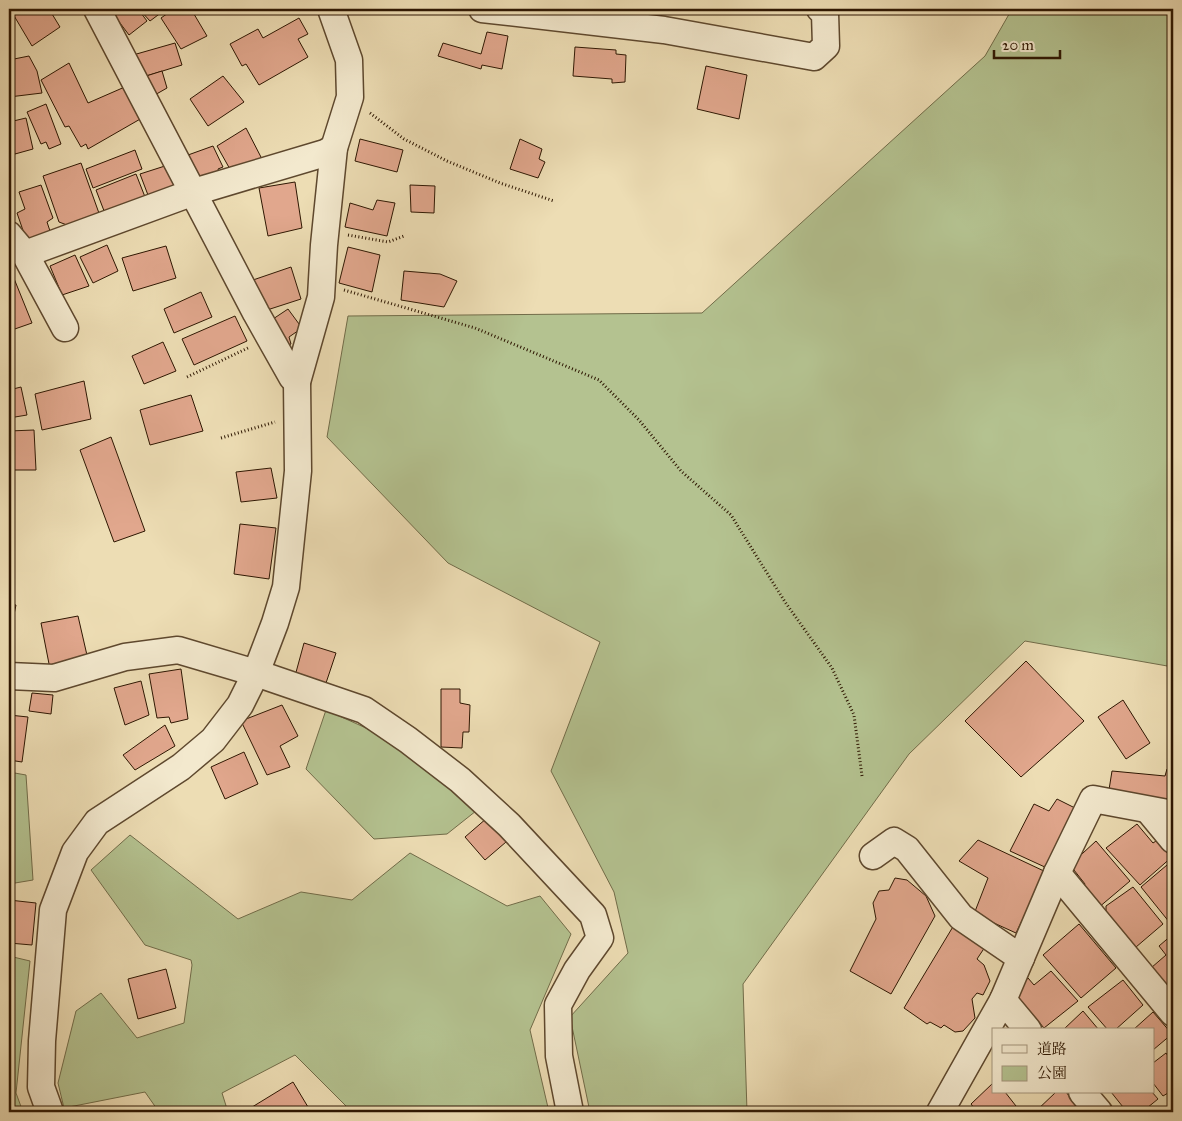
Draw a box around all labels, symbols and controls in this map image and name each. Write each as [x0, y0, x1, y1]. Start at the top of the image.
scale bar [994, 28, 1061, 60]
text: 20 m [1002, 36, 1034, 54]
legend [992, 1028, 1154, 1094]
text: 道路 [1037, 1040, 1067, 1058]
text: 公園 [1037, 1064, 1067, 1082]

